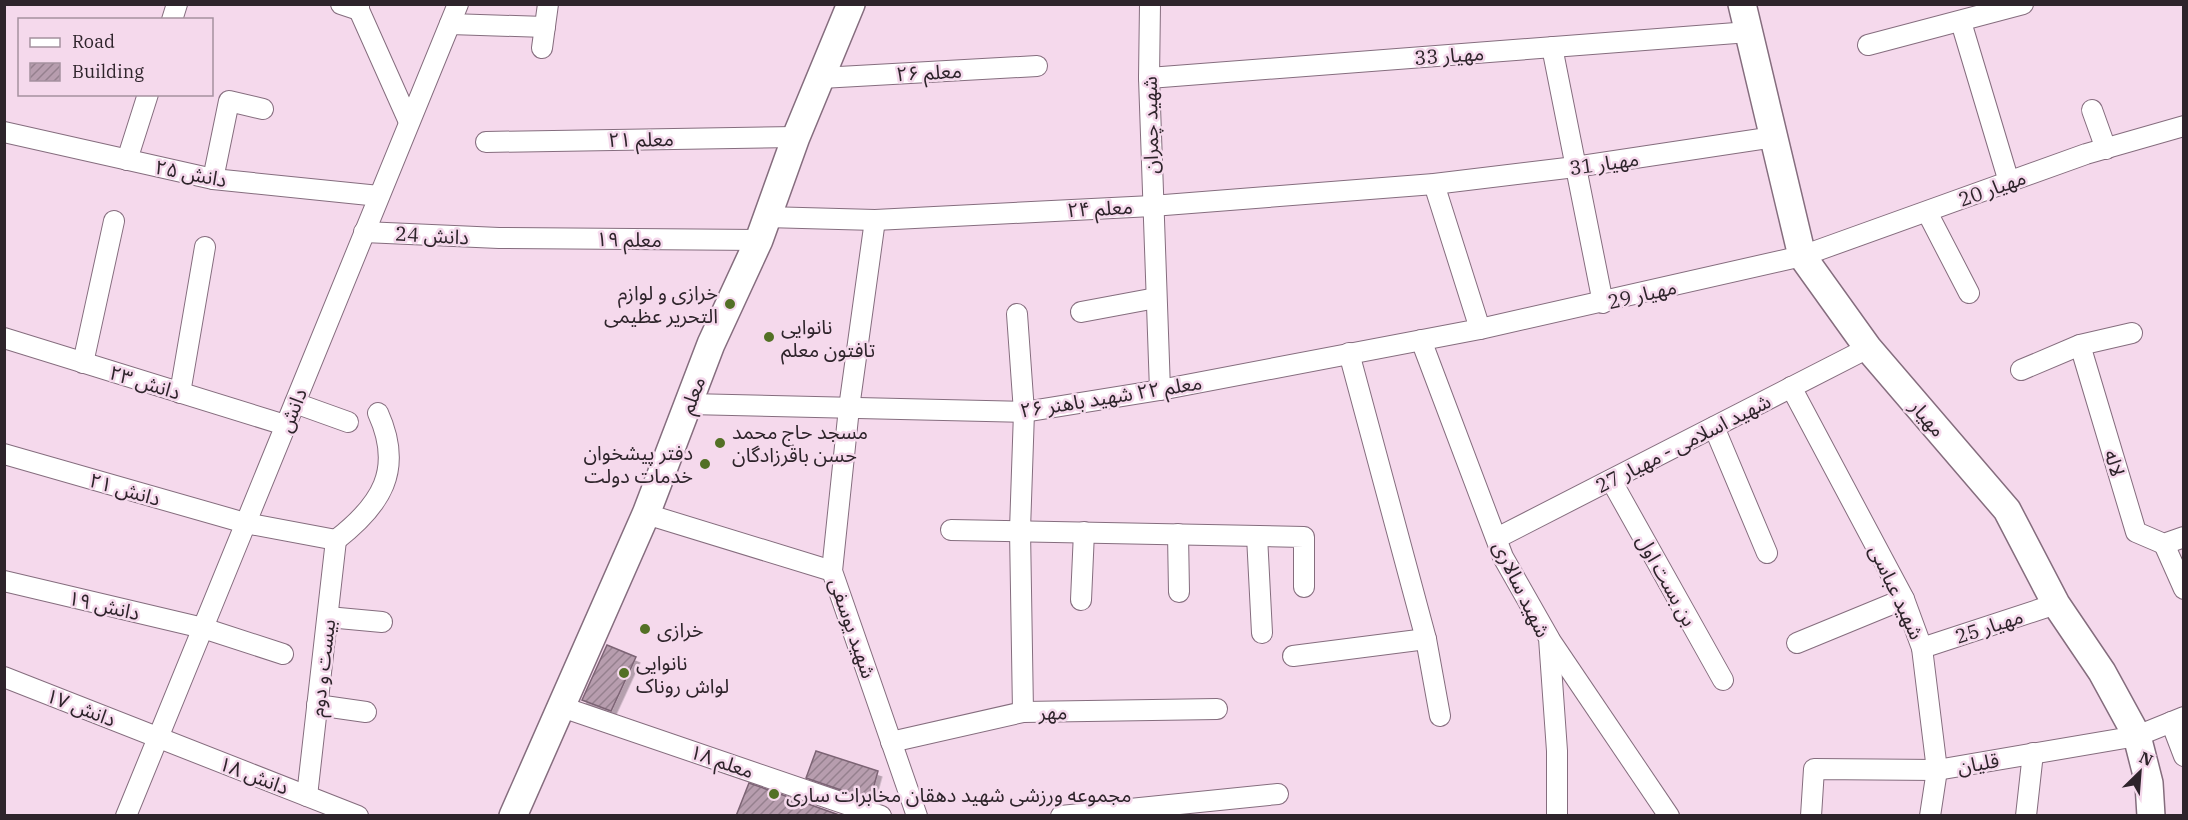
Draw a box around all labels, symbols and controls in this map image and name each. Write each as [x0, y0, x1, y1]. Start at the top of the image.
legend [18, 18, 213, 96]
text: Road [72, 30, 115, 53]
street label: مهیار 33 [1413, 39, 1485, 71]
street label: معلم ۲۶ [895, 57, 963, 89]
text: Building [72, 60, 144, 83]
street label: شهید چمران [1136, 76, 1164, 174]
street label: معلم ۲۱ [608, 125, 674, 155]
street label: مهیار 31 [1568, 145, 1640, 181]
street label: دانش ۲۵ [153, 153, 229, 193]
street label: مهیار 20 [1955, 163, 2029, 213]
street label: معلم ۲۴ [1066, 193, 1134, 225]
street label: دانش 24 [394, 220, 470, 250]
street label: معلم ۱۹ [596, 225, 662, 255]
street label: مهیار 29 [1605, 273, 1679, 315]
place label: خرازی و لوازم التحریر عظیمی [604, 279, 718, 329]
marker: خرازی و لوازم التحریر عظیمی [723, 297, 737, 311]
place label: نانوایی تافتون معلم [781, 313, 875, 365]
marker: نانوایی تافتون معلم [762, 330, 776, 344]
street label: دانش ٢٣ [106, 358, 184, 406]
street label: معلم ۲۲ شهید باهنر ۲۶ [1018, 368, 1204, 426]
street label: معلم [673, 372, 713, 418]
street label: دانش [271, 384, 313, 436]
street label: شهید اسلامی - مهیار 27 [1591, 387, 1775, 499]
street label: مهیار [1904, 393, 1952, 442]
place label: مسجد حاج محمد حسن باقرزادگان [732, 418, 868, 468]
marker: مسجد حاج محمد حسن باقرزادگان [713, 436, 727, 450]
place label: دفتر پیشخوان خدمات دولت [583, 439, 693, 489]
street label: لاله [2098, 446, 2132, 480]
marker: دفتر پیشخوان خدمات دولت [698, 457, 712, 471]
street label: دانش ٢١ [86, 466, 164, 512]
street label: بن بست اول [1631, 529, 1703, 631]
street label: شهید سالاری [1487, 536, 1557, 642]
street label: شهید عباسی [1863, 540, 1931, 644]
street label: شهید یوسفی [823, 574, 883, 682]
street label: دانش ١٩ [66, 584, 142, 626]
street label: مهیار 25 [1952, 602, 2026, 650]
place label: خرازی [657, 616, 704, 643]
street label: بیست و دوم [303, 618, 343, 719]
marker: خرازی [638, 622, 652, 636]
place label: نانوایی لواش روناک [636, 649, 729, 699]
marker: نانوایی لواش روناک [617, 666, 631, 680]
street label: دانش ۱۷ [42, 681, 120, 733]
street label: مهر [1037, 698, 1068, 726]
street label: معلم ۱۸ [686, 738, 757, 786]
north arrow [2110, 742, 2170, 802]
street label: قلیان [1955, 746, 2001, 780]
text: N [2136, 747, 2156, 770]
street label: دانش ١٨ [215, 749, 293, 801]
place label: مجموعه ورزشی شهید دهقان مخابرات ساری [786, 781, 1132, 808]
marker: مجموعه ورزشی شهید دهقان مخابرات ساری [767, 787, 781, 801]

